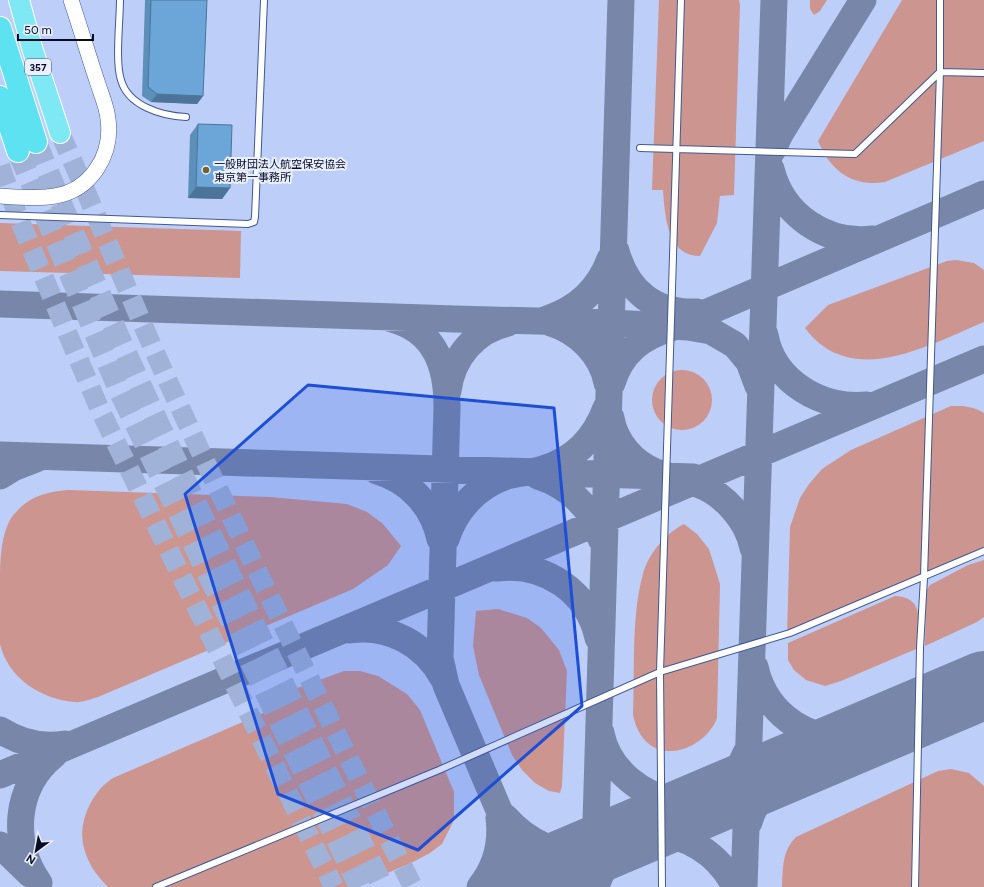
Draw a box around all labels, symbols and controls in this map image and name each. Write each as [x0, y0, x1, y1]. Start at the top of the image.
scale bar [18, 16, 93, 42]
text: 50 m [24, 23, 52, 37]
road number: 357 [25, 59, 51, 75]
place label: 一般財団法人航空保安協会 東京第一事務所 [214, 158, 346, 184]
marker: 一般財団法人航空保安協会 東京第一事務所 [201, 165, 211, 175]
north arrow [16, 831, 56, 871]
text: N [24, 851, 38, 867]

